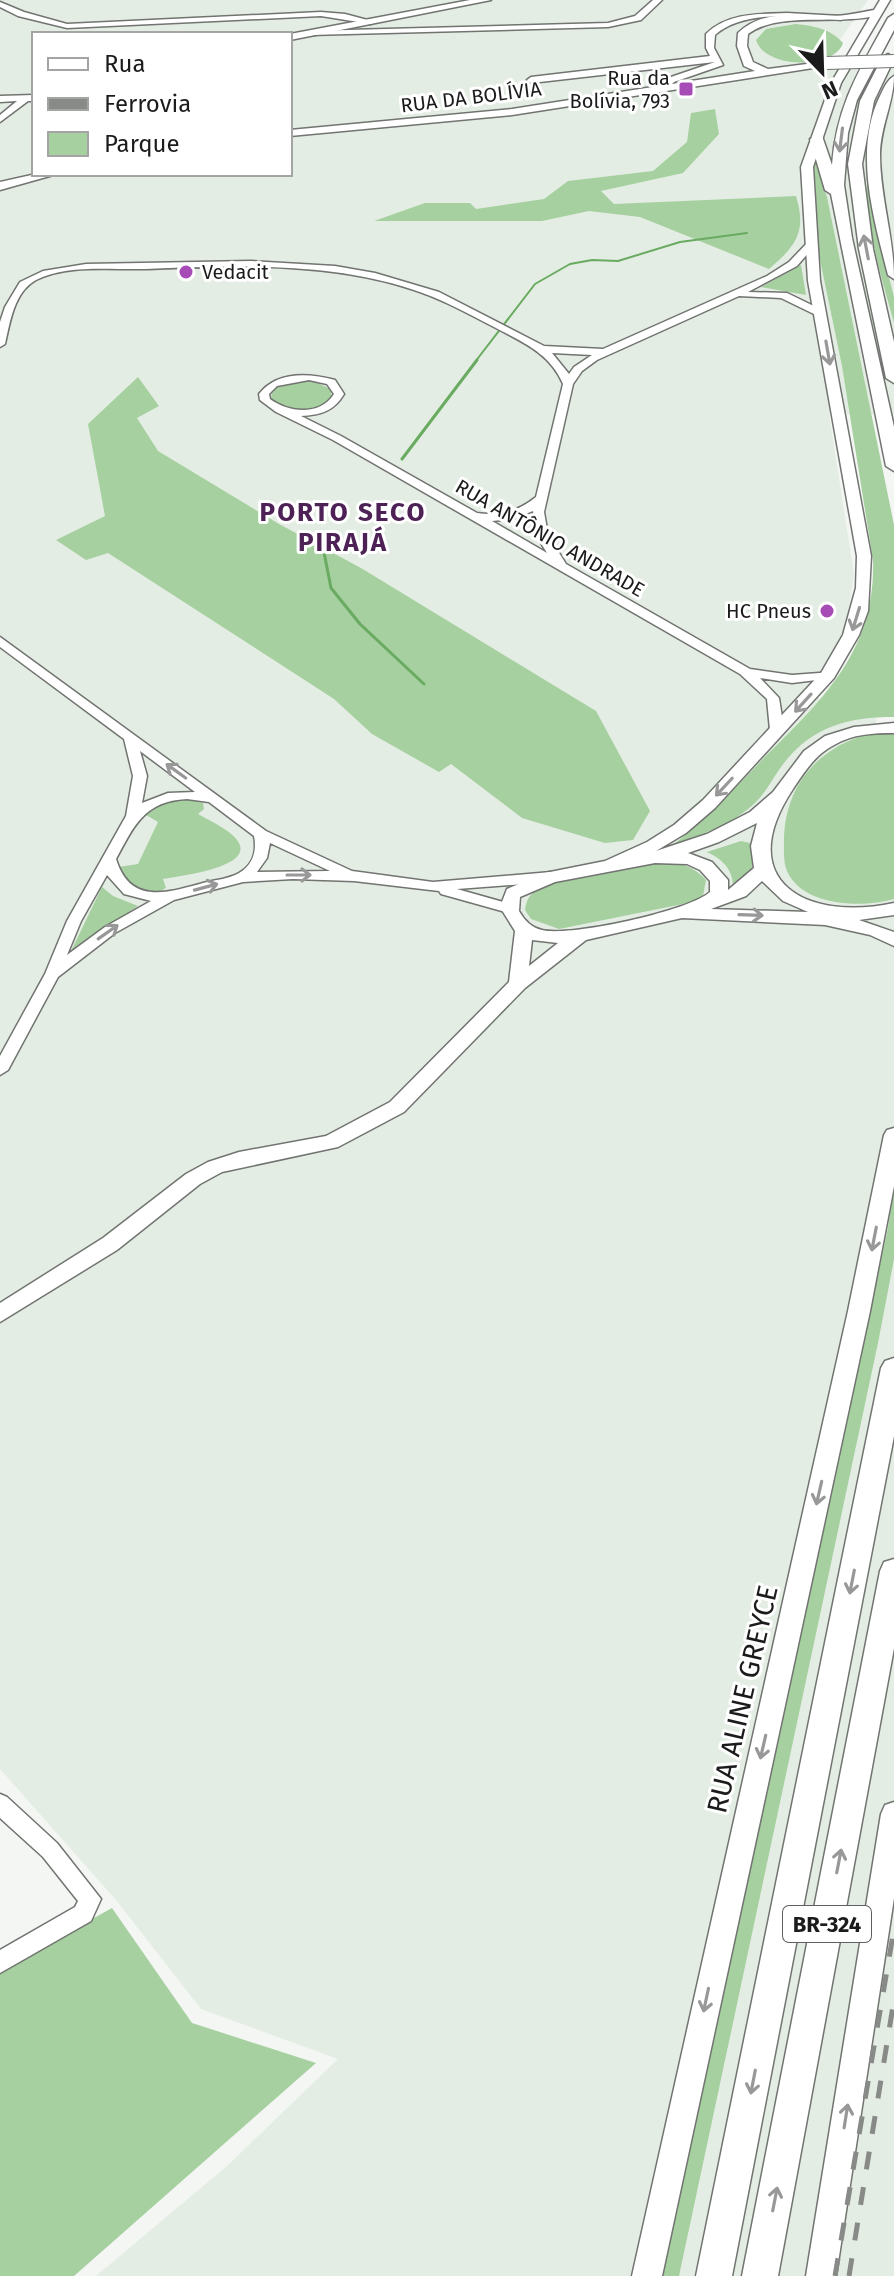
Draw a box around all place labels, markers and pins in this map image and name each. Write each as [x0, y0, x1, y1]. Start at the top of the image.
place label: Rua da Bolívia, 793 [570, 66, 670, 113]
marker: Rua da Bolívia, 793 [677, 80, 695, 98]
place label: Vedacit [202, 260, 270, 284]
marker: Vedacit [177, 263, 195, 281]
place label: HC Pneus [726, 599, 811, 623]
marker: HC Pneus [818, 602, 836, 620]

